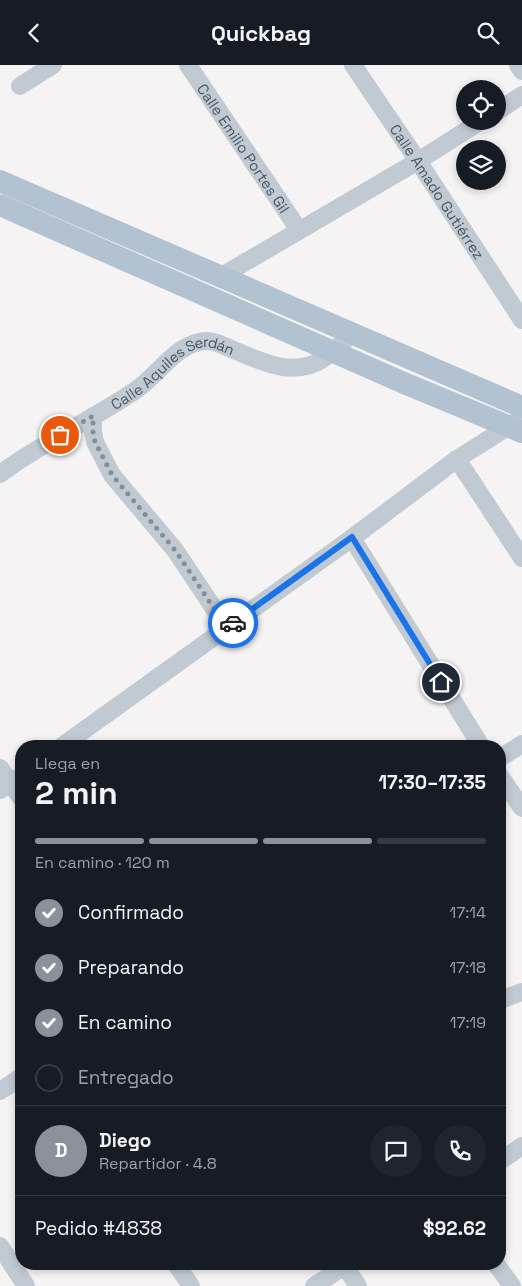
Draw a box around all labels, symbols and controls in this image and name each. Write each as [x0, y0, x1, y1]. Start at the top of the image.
icon: back [20, 19, 48, 47]
text: Quickbag [211, 19, 311, 47]
icon: search [474, 19, 502, 47]
street label: Calle Emilio Portes Gil [193, 80, 294, 216]
map controls [456, 80, 506, 190]
button: locate [456, 80, 506, 130]
street label: Calle Amado Gutiérrez [386, 120, 489, 262]
button: layers [456, 140, 506, 190]
street label: Calle Aquiles Serdán [107, 332, 238, 414]
pin [39, 414, 81, 456]
icon: bag [46, 421, 74, 449]
courier [208, 598, 258, 648]
icon: car [219, 609, 247, 637]
pin [420, 661, 462, 703]
icon: home [427, 668, 455, 696]
text: Llega en [35, 753, 100, 774]
text: 17:30–17:35 [379, 770, 486, 795]
text: 2 min [35, 773, 118, 813]
text: En camino · 120 m [35, 852, 170, 873]
icon: check [35, 899, 63, 927]
text: Confirmado [78, 900, 184, 925]
text: 17:14 [450, 902, 486, 923]
icon: check [35, 954, 63, 982]
text: Preparando [78, 955, 184, 980]
text: 17:18 [450, 957, 486, 978]
icon: check [35, 1009, 63, 1037]
text: En camino [78, 1010, 172, 1035]
text: 17:19 [450, 1012, 486, 1033]
text: Entregado [78, 1065, 174, 1090]
button: chat [370, 1125, 422, 1177]
button: phone [434, 1125, 486, 1177]
text: Diego [99, 1128, 151, 1153]
text: D [55, 1138, 67, 1163]
text: Repartidor · 4.8 [99, 1153, 217, 1174]
text: Pedido #4838 [35, 1216, 162, 1241]
text: $92.62 [423, 1216, 486, 1241]

